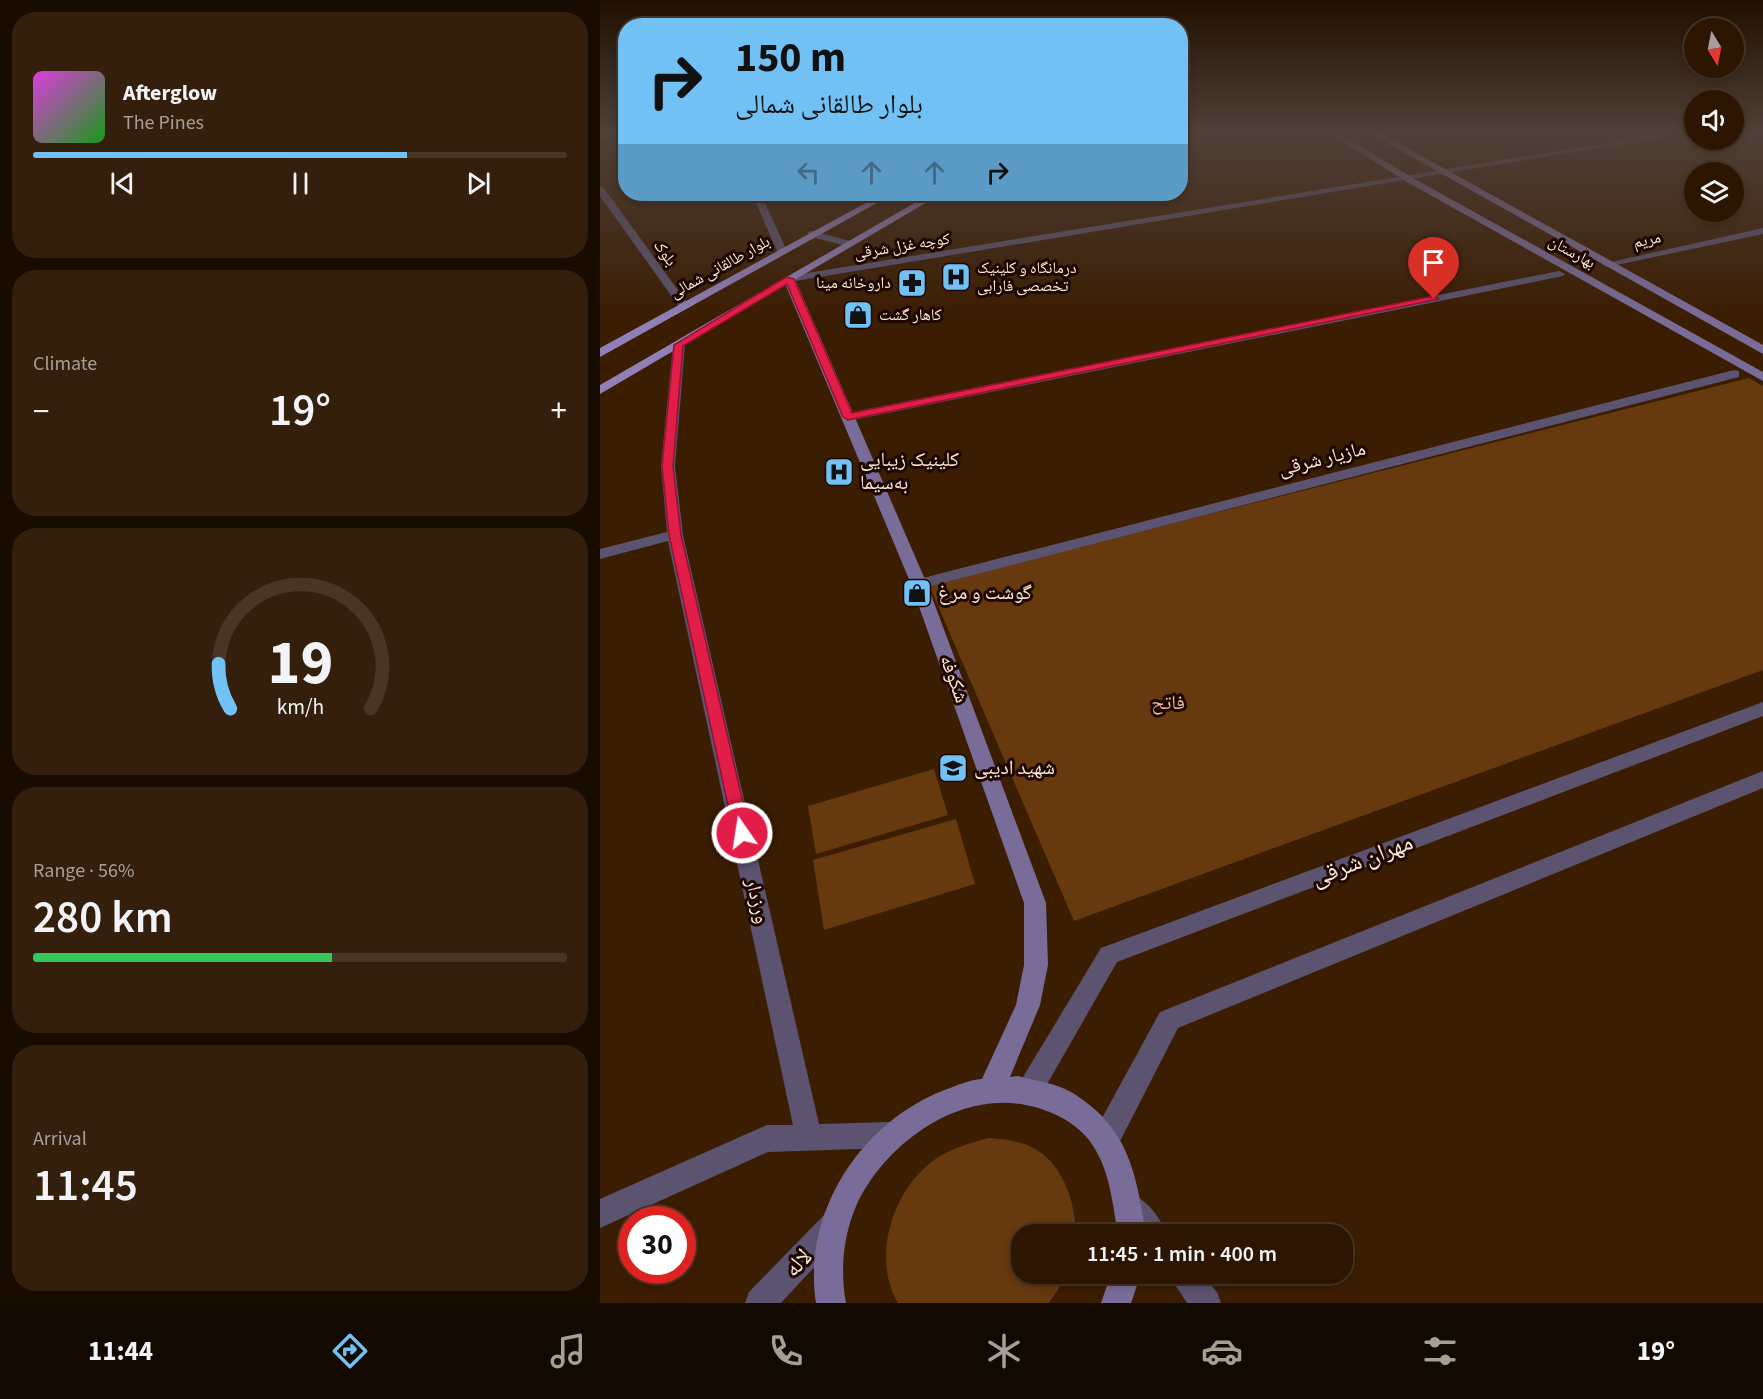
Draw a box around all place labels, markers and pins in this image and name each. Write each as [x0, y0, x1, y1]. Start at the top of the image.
pin [1408, 237, 1459, 299]
place label: درمانگاه و کلینیک تخصصی فارابی [977, 257, 1077, 297]
hospital icon: درمانگاه و کلینیک تخصصی فارابی [940, 261, 972, 293]
pharmacy icon: داروخانه مینا [896, 267, 928, 299]
place label: داروخانه مینا [816, 272, 891, 294]
shop icon: کاهار گشت [842, 299, 874, 331]
place label: کاهار گشت [879, 304, 942, 326]
place label: کلینیک زیبایی به‌سیما [860, 446, 959, 497]
hospital icon: کلینیک زیبایی به‌سیما [823, 456, 855, 488]
shop icon: گوشت و مرغ [901, 577, 933, 609]
place label: گوشت و مرغ [938, 579, 1032, 607]
school or university icon: شهید ادیبی [937, 752, 969, 784]
place label: شهید ادیبی [974, 754, 1055, 782]

